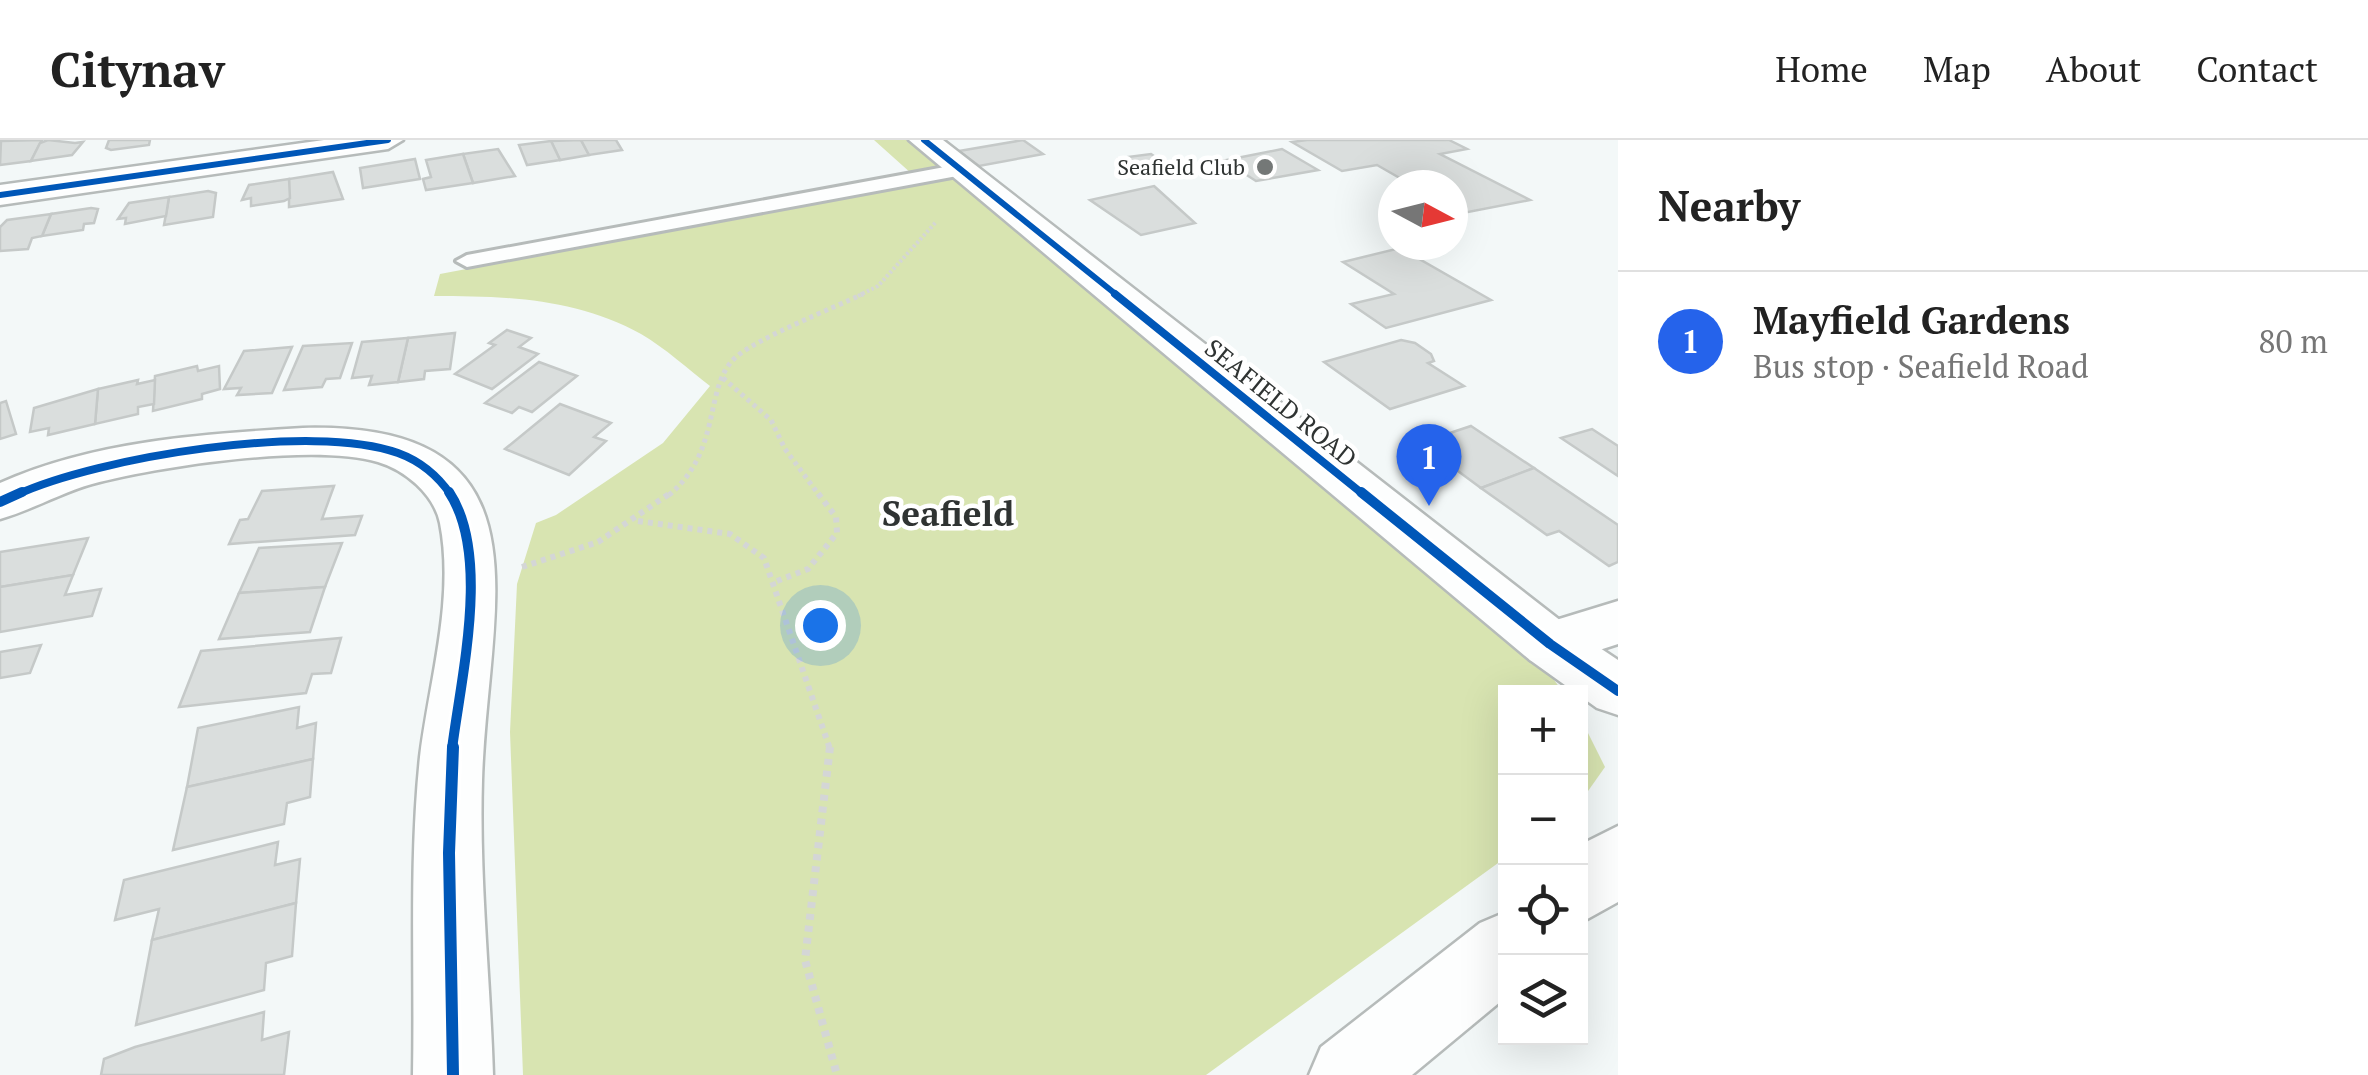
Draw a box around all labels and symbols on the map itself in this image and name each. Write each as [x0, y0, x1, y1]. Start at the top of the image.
place label: Seafield Club [1117, 152, 1245, 181]
marker: Seafield Club [1254, 156, 1276, 178]
north arrow [1378, 170, 1468, 260]
street label: SEAFIELD ROAD [1198, 331, 1364, 474]
pin: 1 [1396, 424, 1462, 506]
district label: Seafield [882, 490, 1014, 536]
your location [795, 600, 846, 651]

